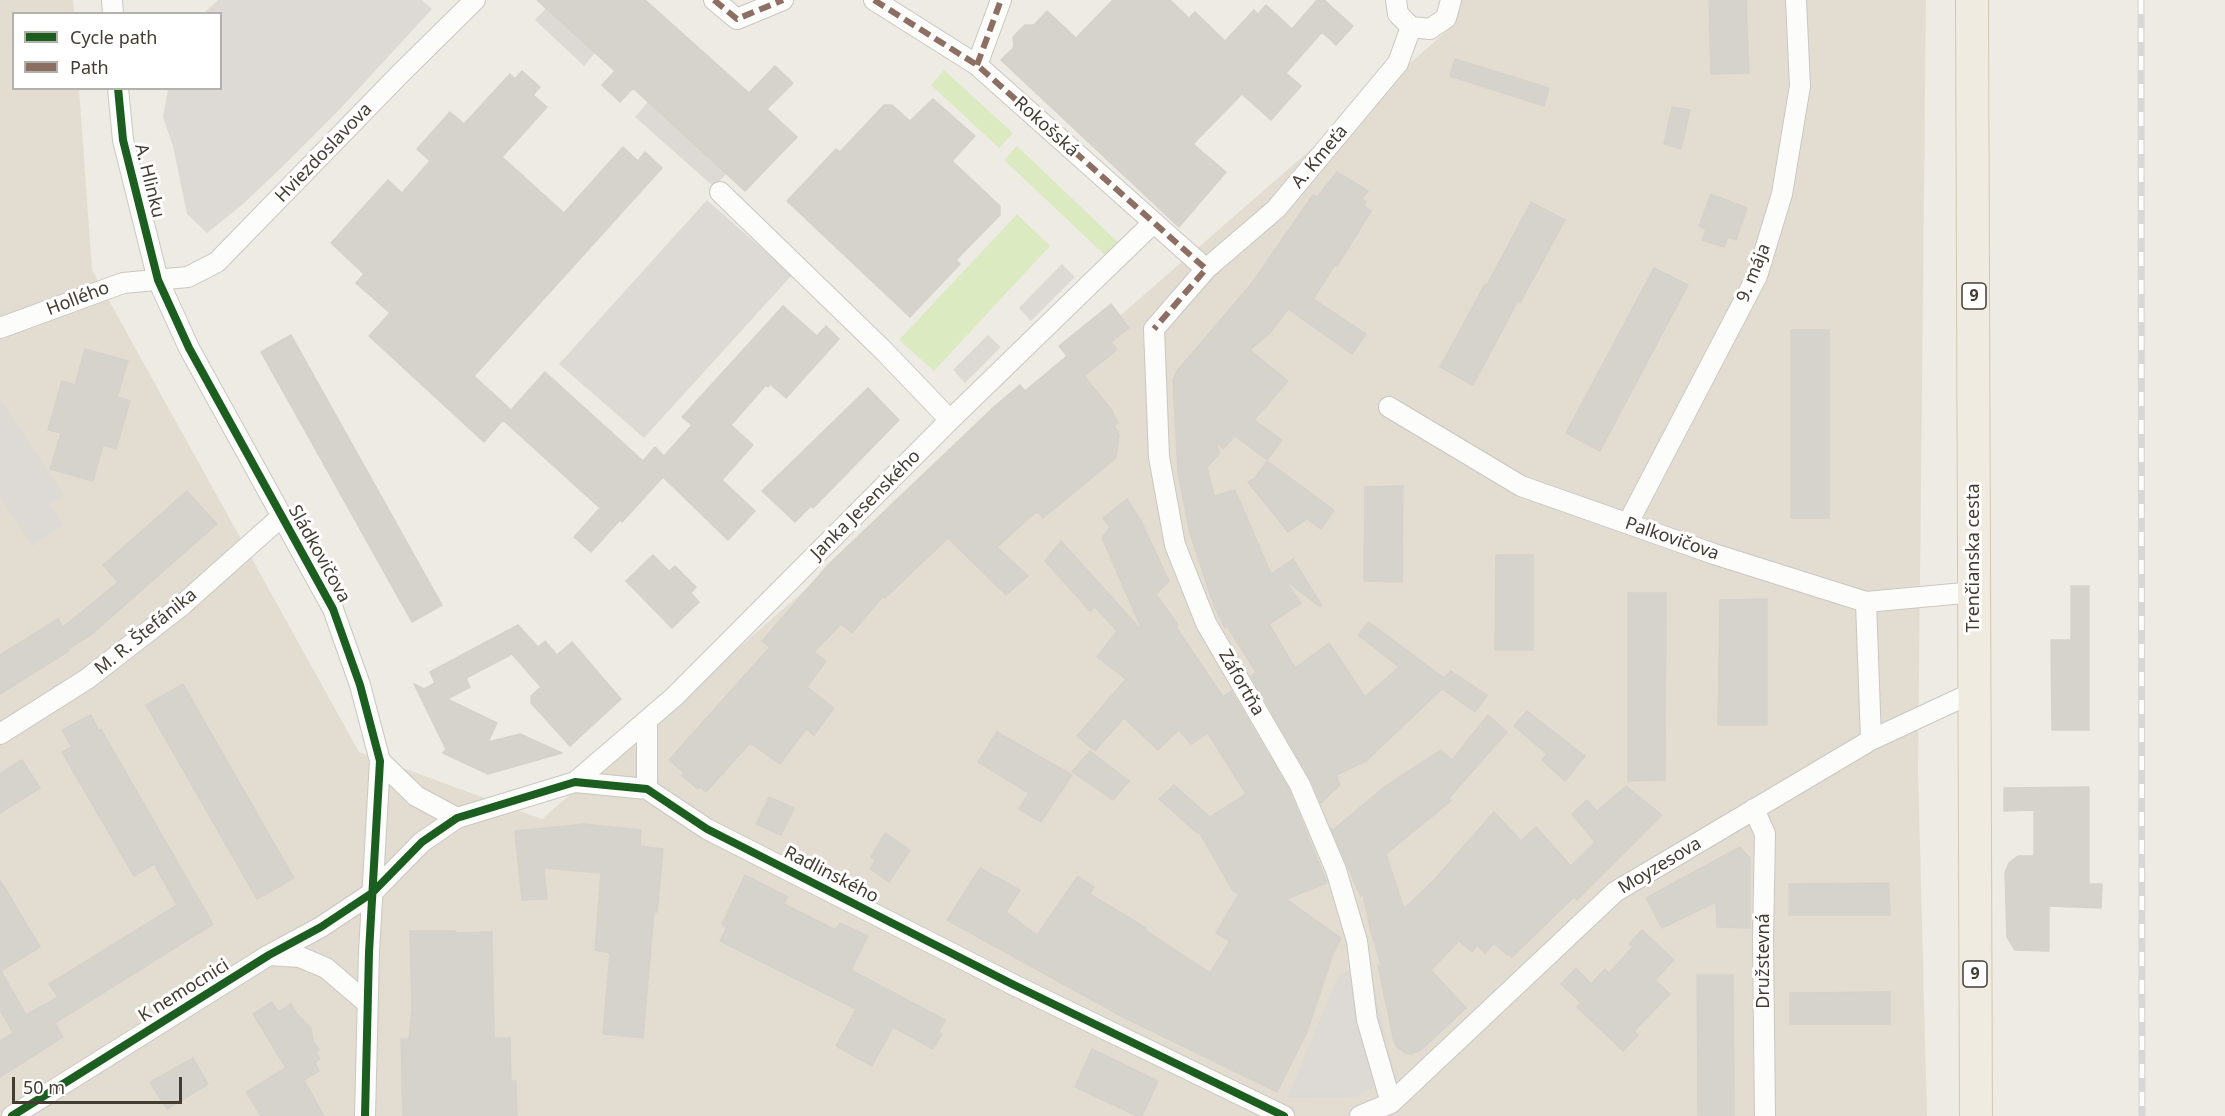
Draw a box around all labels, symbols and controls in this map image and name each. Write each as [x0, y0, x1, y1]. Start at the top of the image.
legend [12, 12, 222, 90]
text: Cycle path [70, 25, 157, 49]
text: Path [70, 55, 109, 79]
street label: Rokošská [1009, 92, 1083, 162]
street label: Hviezdoslavova [271, 99, 377, 207]
street label: A. Kmeťa [1287, 121, 1353, 193]
street label: A. Hlinku [129, 142, 169, 220]
street label: 9. mája [1732, 240, 1776, 306]
street label: Hollého [43, 277, 113, 321]
road number: 9 [1962, 283, 1986, 309]
street label: Janka Jesenského [807, 446, 925, 564]
street label: Trenčianska cesta [1963, 484, 1985, 632]
street label: Sládkovičova [283, 502, 355, 606]
street label: Palkovičova [1622, 513, 1722, 565]
street label: M. R. Štefánika [91, 584, 201, 680]
street label: Záfortňa [1213, 646, 1269, 720]
street label: Moyzesova [1615, 833, 1705, 899]
street label: Radlinského [780, 842, 882, 908]
street label: Družstevná [1753, 913, 1775, 1009]
street label: K nemocnici [135, 955, 233, 1027]
road number: 9 [1963, 961, 1987, 987]
scale bar [15, 1065, 184, 1103]
text: 50 m [23, 1075, 65, 1099]

